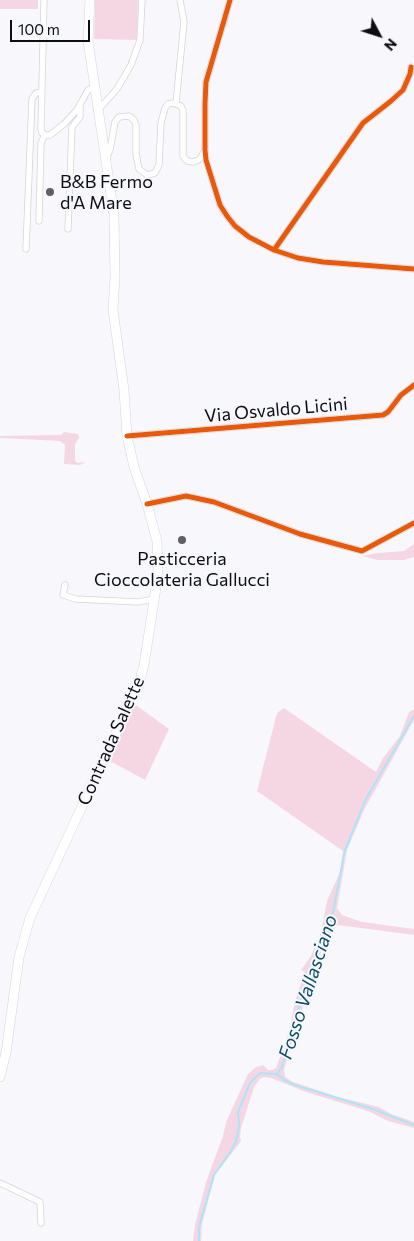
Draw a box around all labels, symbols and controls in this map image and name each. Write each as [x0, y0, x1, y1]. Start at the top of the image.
scale bar [12, 10, 92, 42]
north arrow [354, 10, 404, 60]
text: 100 m [18, 20, 60, 38]
text: N [381, 35, 401, 54]
place label: B&B Fermo d'A Mare [60, 171, 153, 213]
marker: B&B Fermo d'A Mare [44, 186, 56, 198]
street label: Via Osvaldo Licini [204, 393, 348, 427]
marker: Pasticceria Cioccolateria Gallucci [176, 534, 188, 546]
place label: Pasticceria Cioccolateria Gallucci [94, 548, 270, 590]
street label: Contrada Salette [73, 673, 149, 809]
water label: Fosso Vallasciano [274, 912, 342, 1062]

